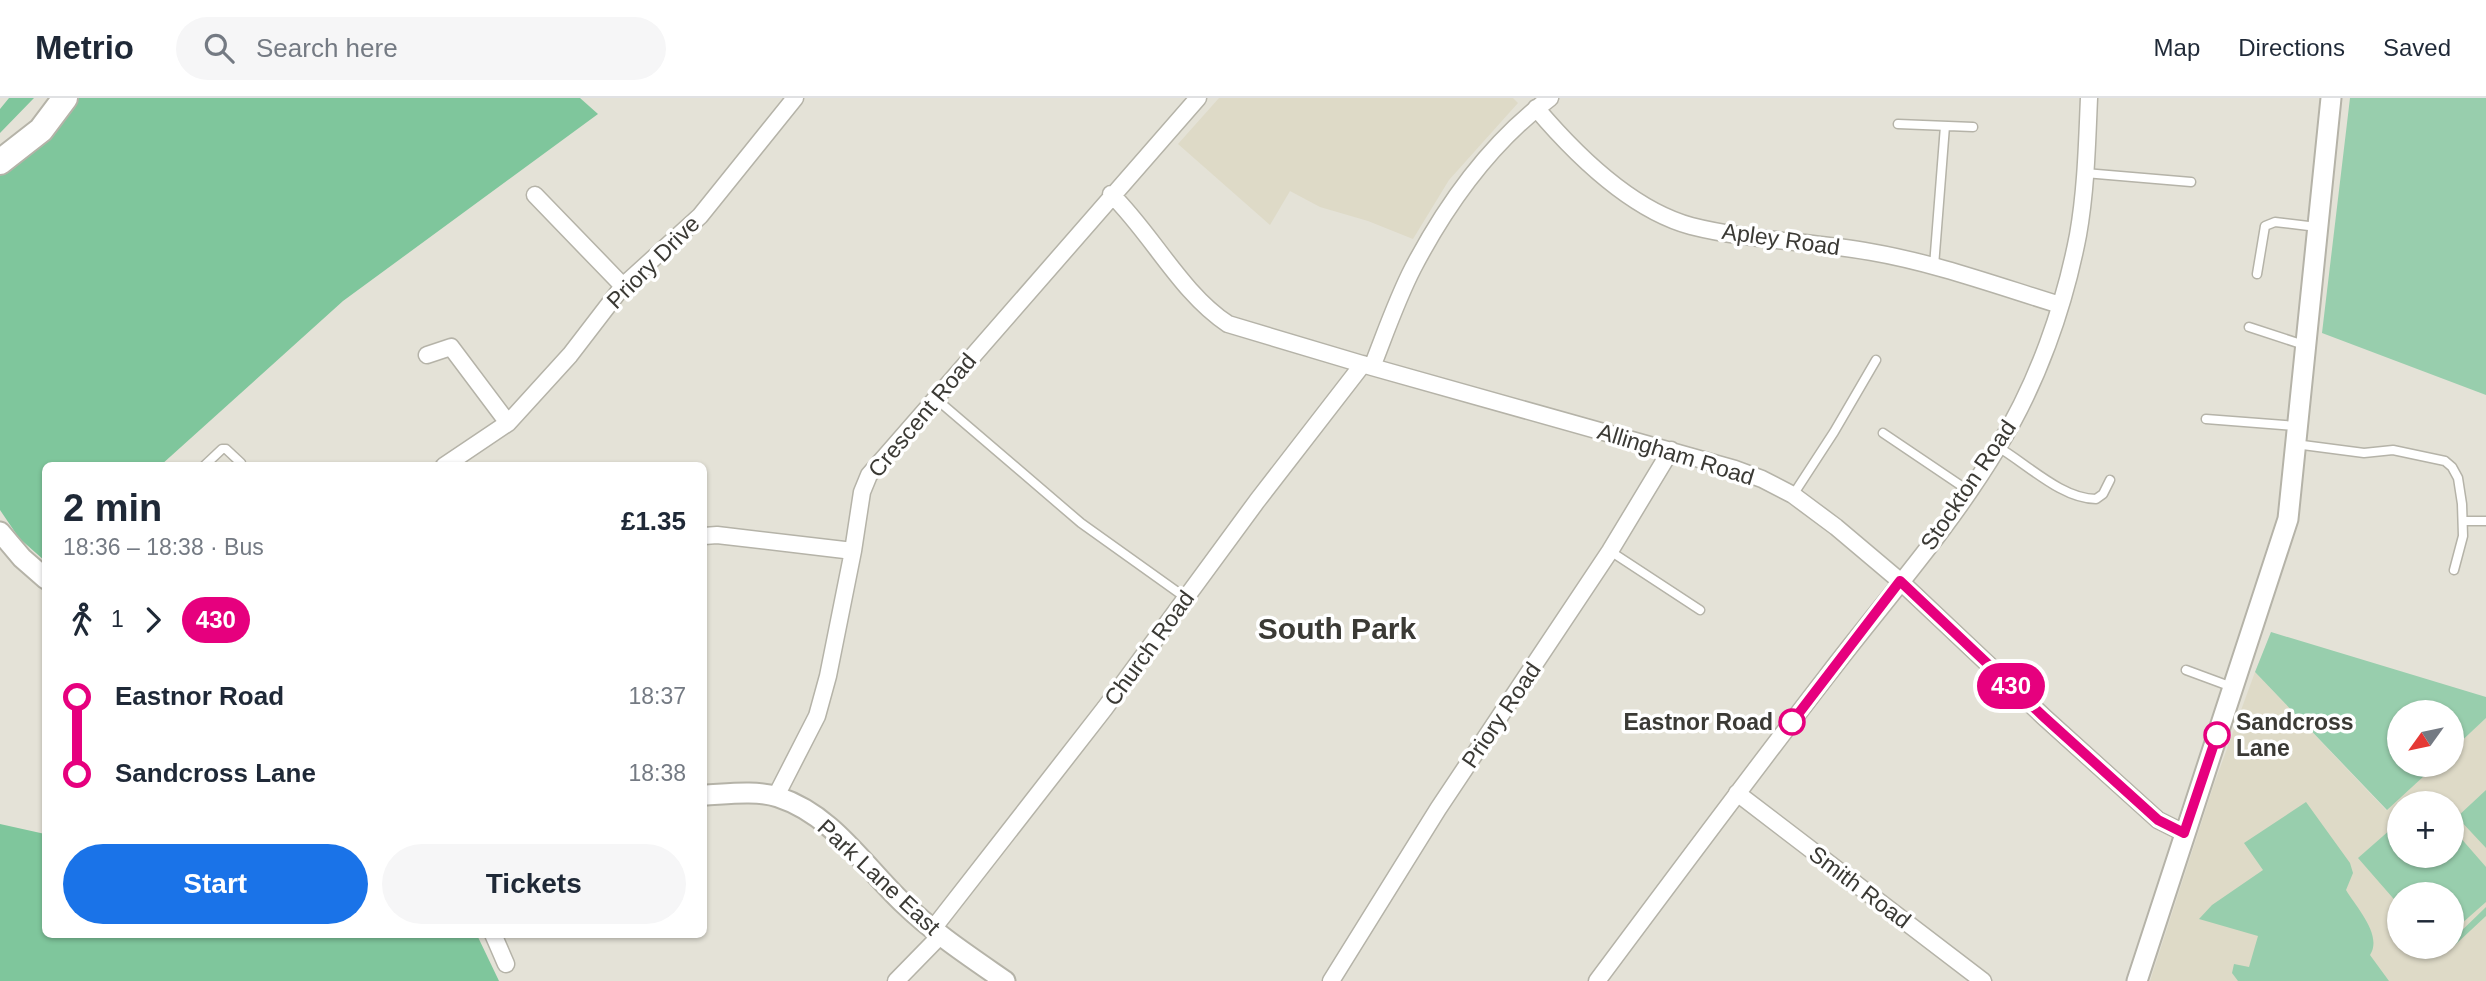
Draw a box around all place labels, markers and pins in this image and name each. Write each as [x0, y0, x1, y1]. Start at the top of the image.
place label: Eastnor Road [1623, 709, 1773, 735]
marker: Eastnor Road [1779, 709, 1805, 735]
place label: Sandcross Lane [2236, 709, 2354, 761]
marker: Sandcross Lane [2204, 722, 2230, 748]

